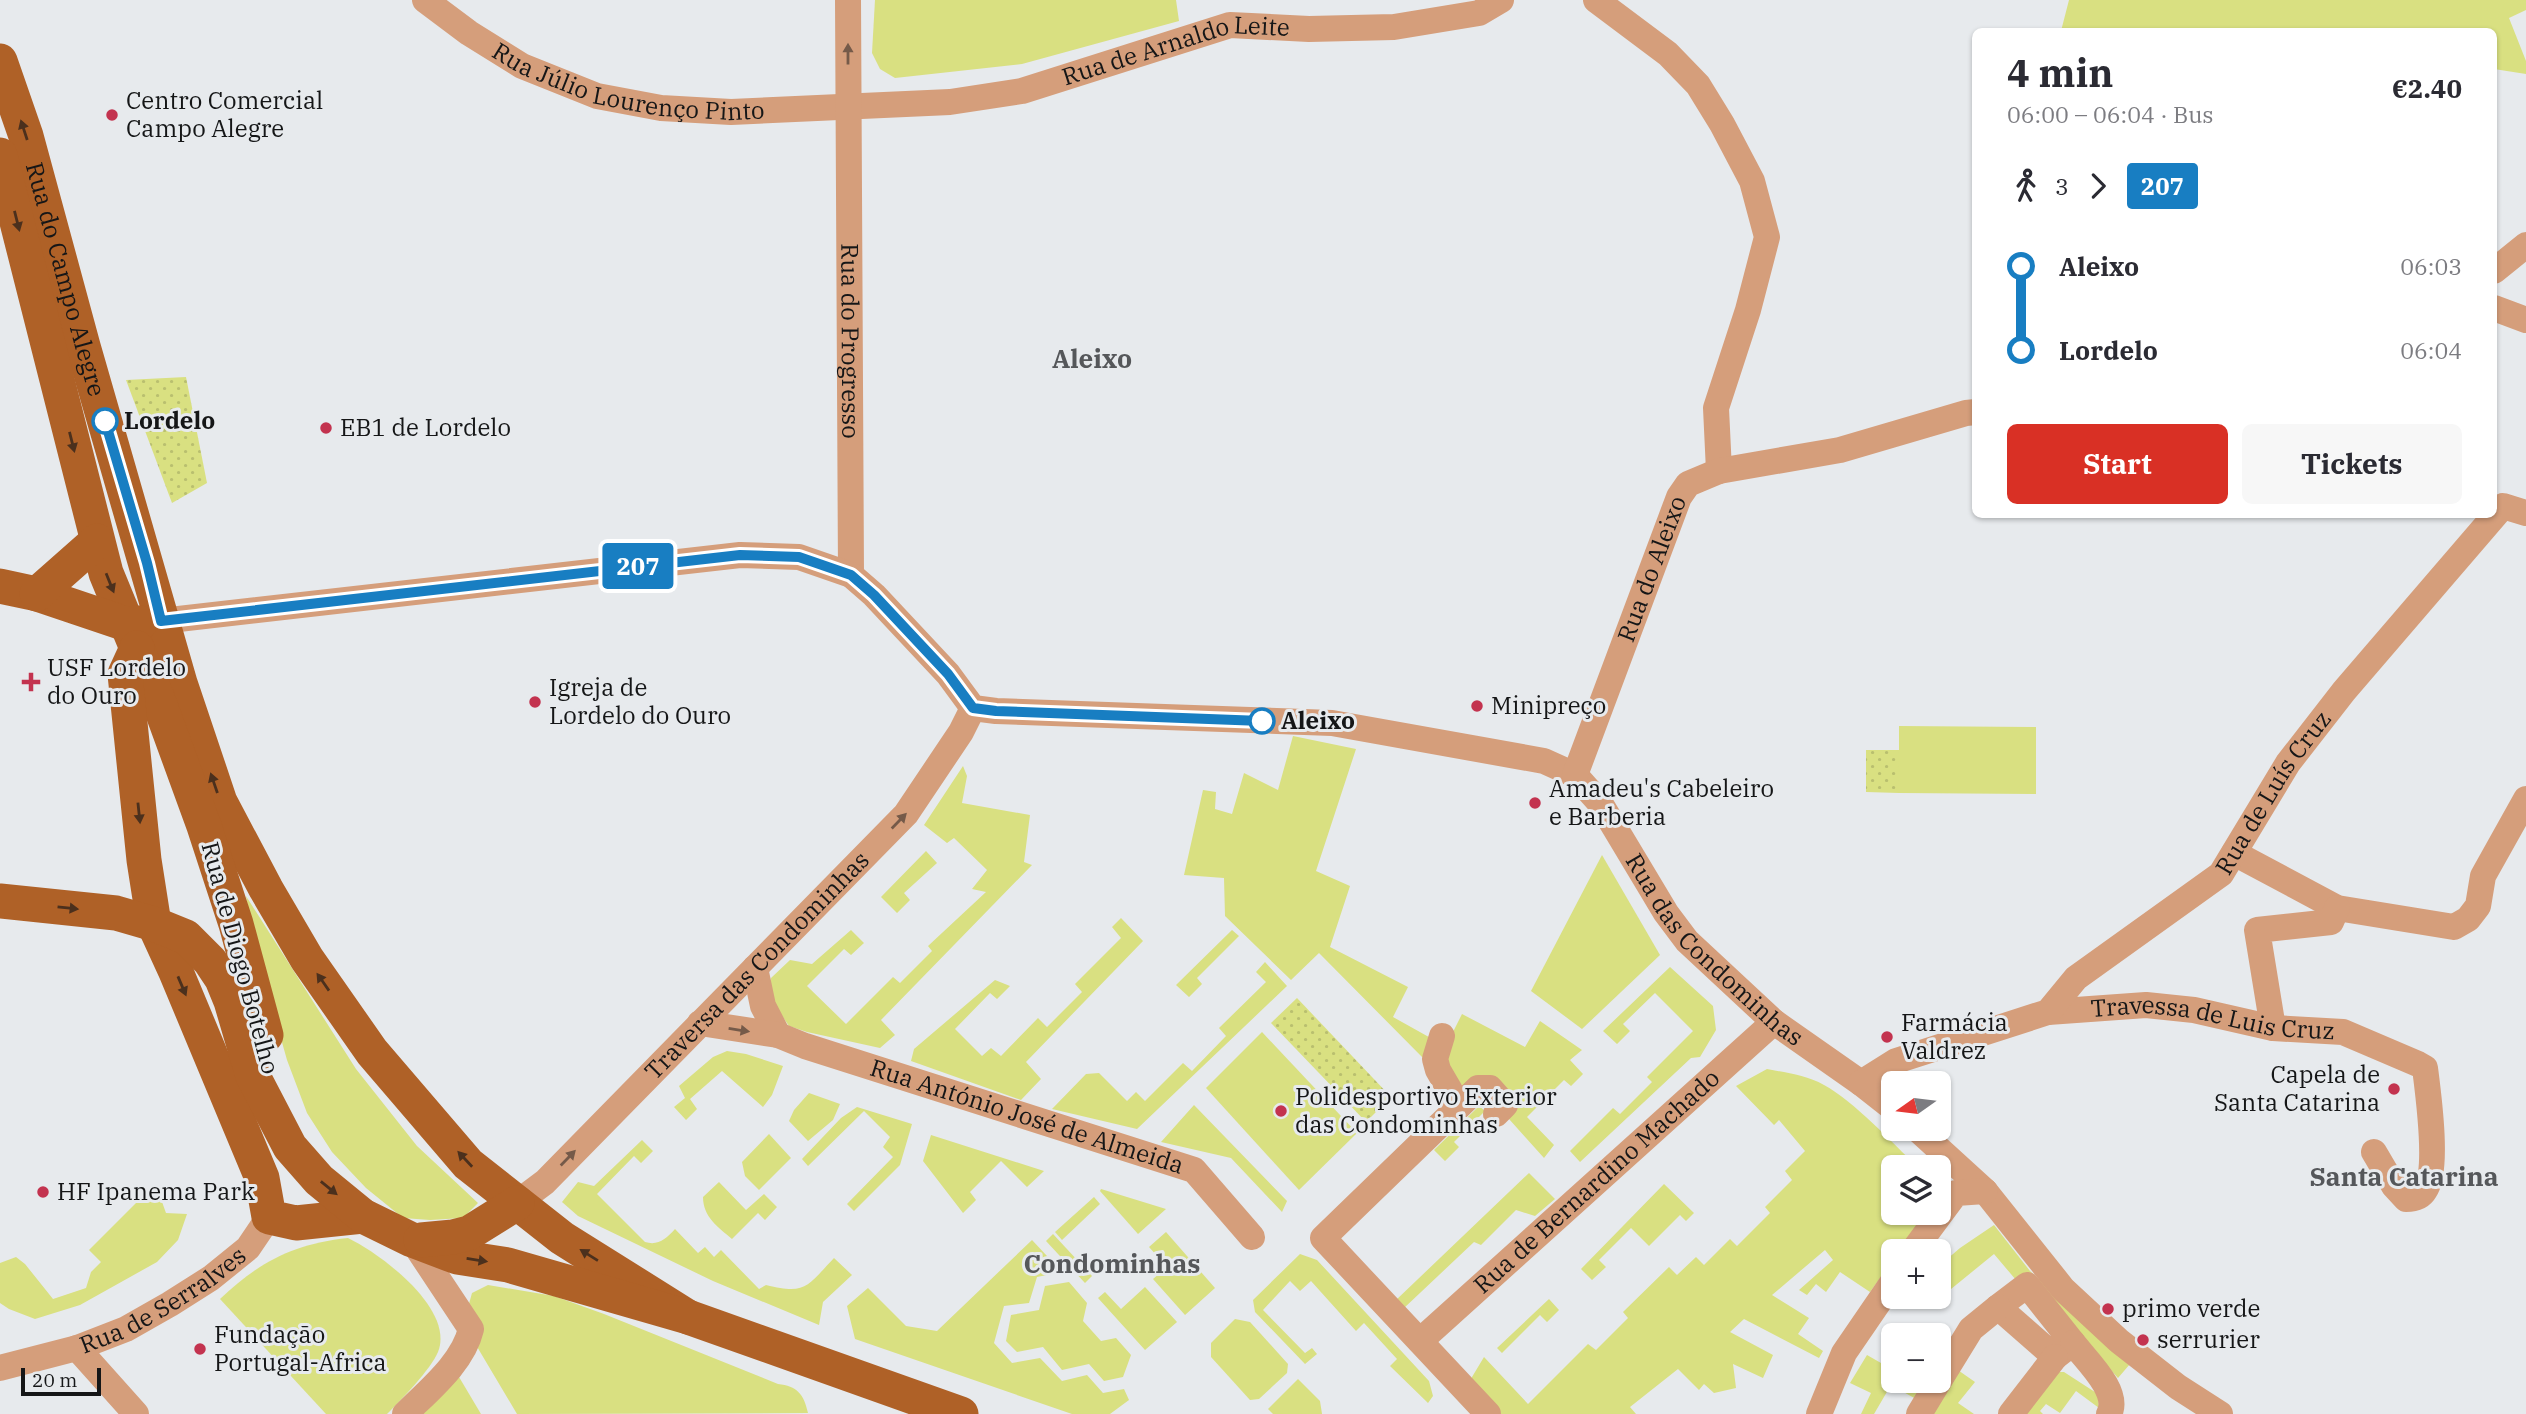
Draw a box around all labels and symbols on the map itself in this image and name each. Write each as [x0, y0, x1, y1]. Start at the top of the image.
street label: Rua de Arnaldo Leite [1058, 8, 1291, 92]
street label: Rua Júlio Lourenço Pinto [487, 34, 765, 127]
one-way arrow [842, 42, 854, 64]
place label: Centro Comercial Campo Alegre [126, 84, 323, 144]
marker: Centro Comercial Campo Alegre [104, 107, 120, 123]
one-way arrow [18, 120, 29, 141]
street label: Rua do Campo Alegre [19, 158, 114, 400]
one-way arrow [12, 210, 23, 232]
street label: Rua do Progresso [834, 243, 867, 439]
district label: Aleixo [1052, 341, 1132, 375]
place label: Lordelo [124, 404, 215, 436]
marker: Lordelo [92, 408, 118, 434]
place label: EB1 de Lordelo [340, 411, 511, 443]
marker: EB1 de Lordelo [318, 420, 334, 436]
one-way arrow [67, 431, 78, 453]
street label: Rua do Aleixo [1609, 491, 1693, 646]
line badge: 207 [598, 543, 678, 589]
one-way arrow [104, 573, 115, 594]
place label: USF Lordelo do Ouro [47, 651, 186, 711]
place label: Igreja de Lordelo do Ouro [549, 671, 731, 731]
marker: USF Lordelo do Ouro [21, 672, 41, 692]
place label: Minipreço [1491, 689, 1606, 721]
marker: Igreja de Lordelo do Ouro [527, 694, 543, 710]
marker: Minipreço [1469, 698, 1485, 714]
place label: Aleixo [1281, 704, 1355, 736]
street label: Rua de Luís Cruz [2207, 704, 2338, 880]
marker: Aleixo [1249, 708, 1275, 734]
one-way arrow [208, 772, 219, 793]
place label: Amadeu's Cabeleiro e Barberia [1549, 772, 1774, 832]
marker: Amadeu's Cabeleiro e Barberia [1527, 795, 1543, 811]
one-way arrow [133, 802, 144, 824]
one-way arrow [890, 813, 906, 830]
street label: Rua de Diogo Botelho [195, 838, 287, 1077]
street label: Traversa das Condominhas [637, 844, 876, 1086]
street label: Rua das Condominhas [1619, 847, 1810, 1053]
one-way arrow [57, 903, 79, 914]
one-way arrow [316, 973, 330, 991]
one-way arrow [177, 975, 188, 996]
street label: Travessa de Luis Cruz [2089, 988, 2336, 1046]
place label: Farmácia Valdrez [1901, 1006, 2008, 1066]
one-way arrow [728, 1025, 750, 1036]
marker: Farmácia Valdrez [1879, 1029, 1895, 1045]
street label: Rua António José de Almeida [866, 1051, 1188, 1181]
place label: Capela de Santa Catarina [2214, 1058, 2380, 1118]
street label: Rua de Bernardino Machado [1466, 1062, 1726, 1300]
north arrow [1881, 1071, 1951, 1141]
place label: Polidesportivo Exterior das Condominhas [1295, 1080, 1557, 1140]
marker: Capela de Santa Catarina [2386, 1081, 2402, 1097]
marker: Polidesportivo Exterior das Condominhas [1273, 1103, 1289, 1119]
one-way arrow [559, 1150, 575, 1167]
one-way arrow [457, 1151, 473, 1168]
district label: Santa Catarina [2310, 1159, 2499, 1193]
place label: HF Ipanema Park [57, 1175, 255, 1207]
one-way arrow [320, 1180, 337, 1195]
marker: HF Ipanema Park [35, 1184, 51, 1200]
street label: Rua de Serralves [75, 1239, 252, 1360]
district label: Condominhas [1023, 1246, 1201, 1280]
one-way arrow [579, 1248, 599, 1261]
one-way arrow [466, 1255, 488, 1266]
place label: primo verde [2122, 1292, 2260, 1324]
marker: primo verde [2100, 1301, 2116, 1317]
place label: Fundação Portugal-Africa [214, 1318, 387, 1378]
place label: serrurier [2157, 1323, 2260, 1355]
marker: serrurier [2135, 1332, 2151, 1348]
marker: Fundação Portugal-Africa [192, 1341, 208, 1357]
scale bar [21, 1365, 102, 1397]

